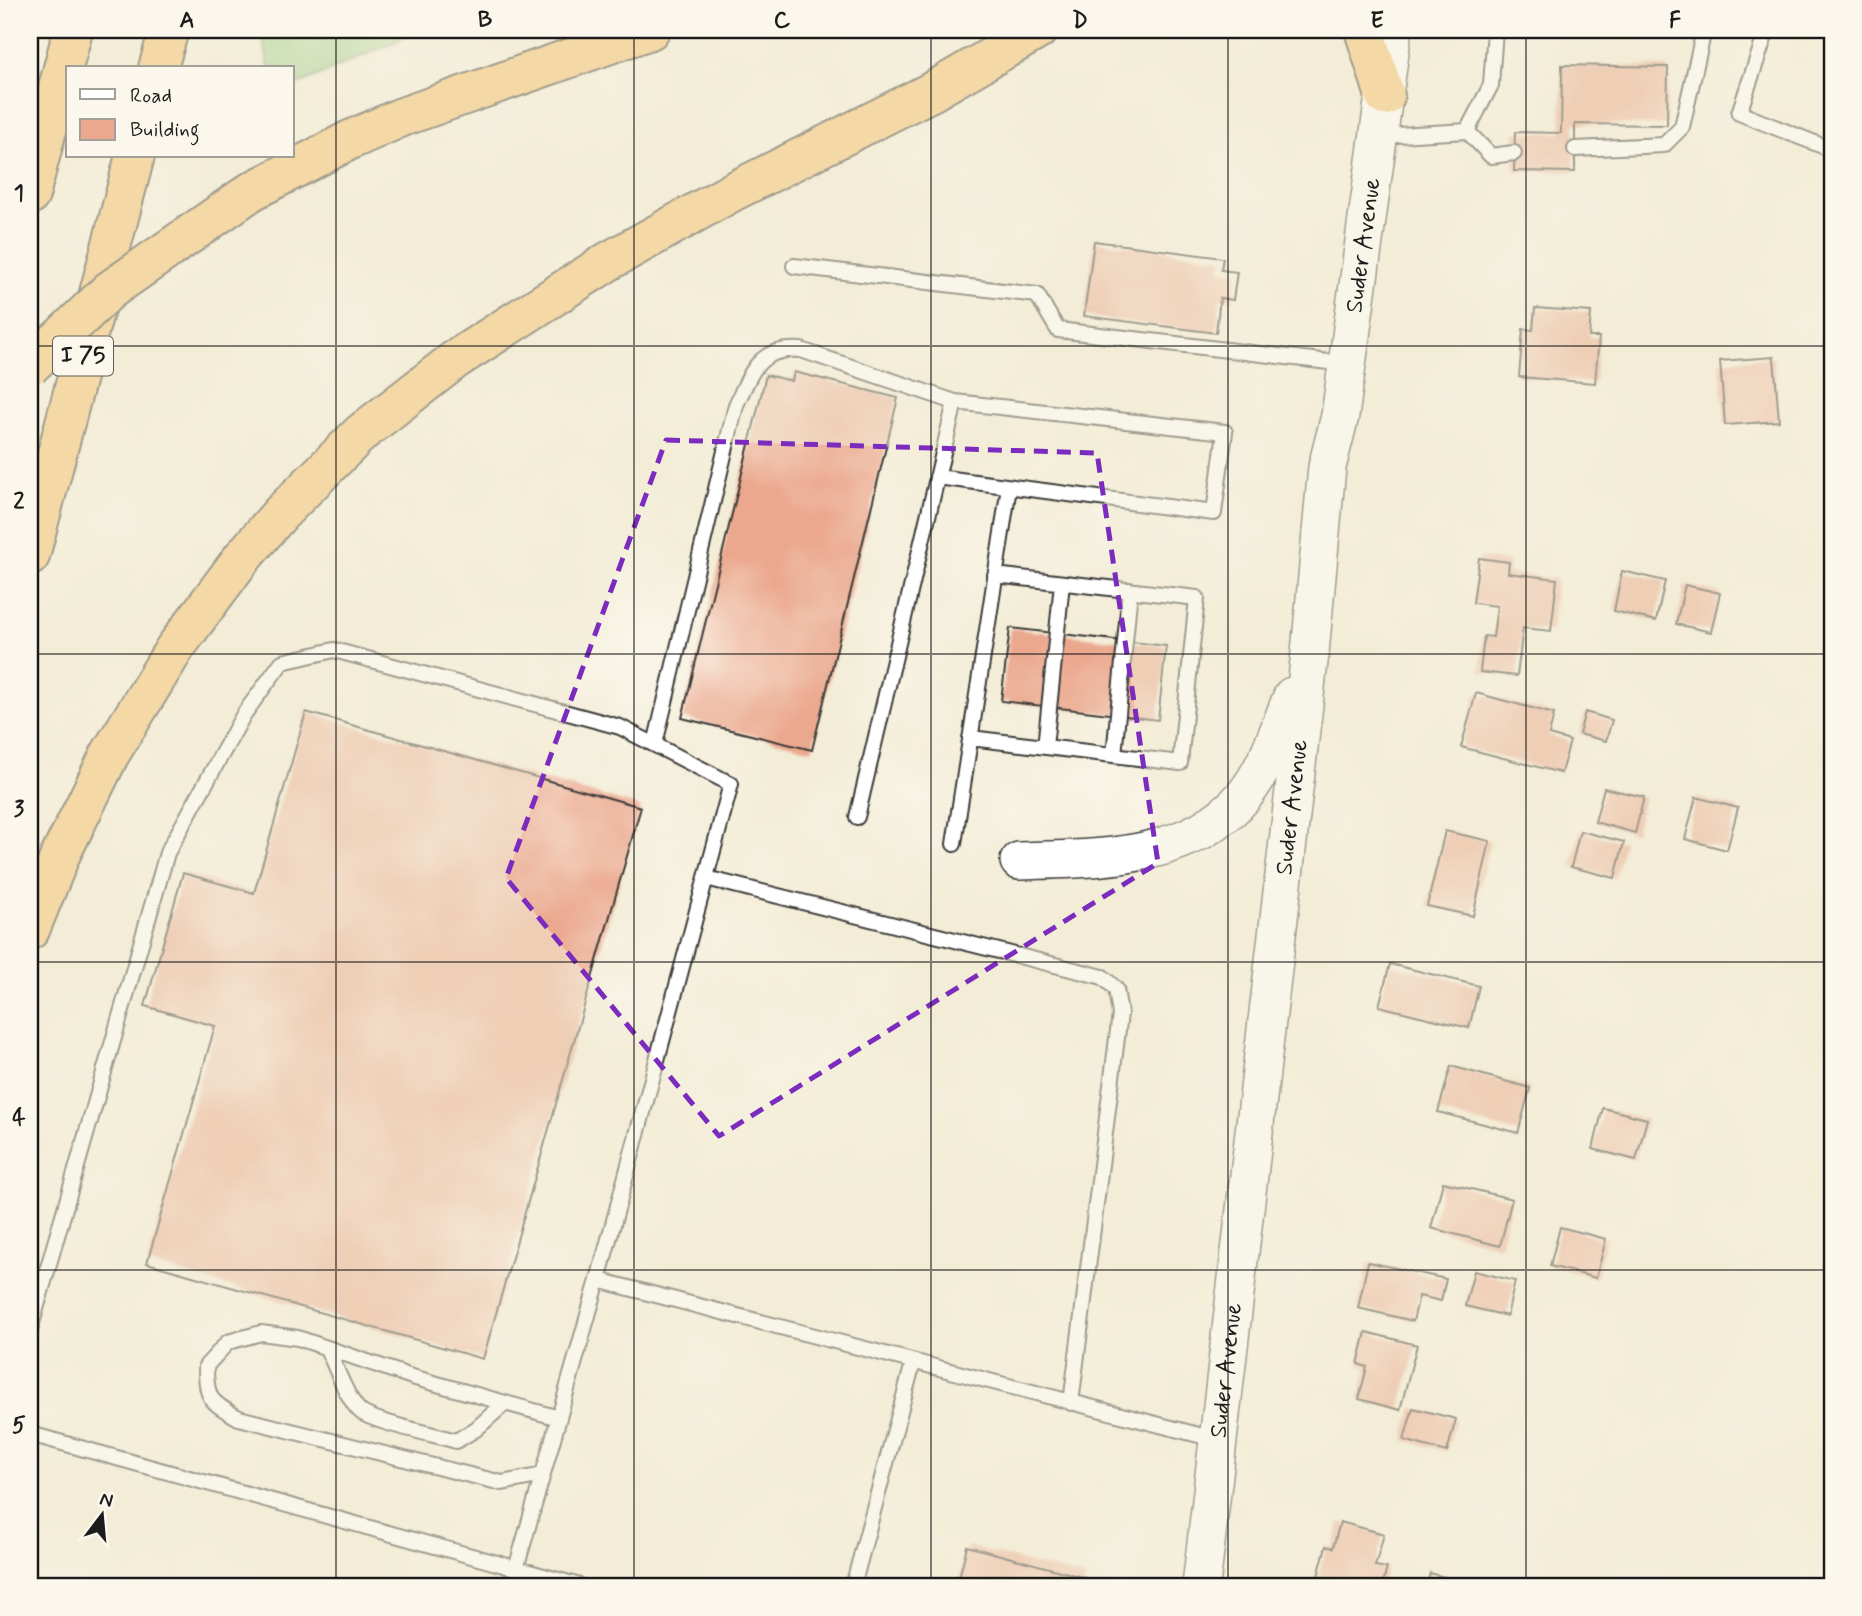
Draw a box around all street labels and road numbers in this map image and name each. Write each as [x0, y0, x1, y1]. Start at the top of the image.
street label: Suder Avenue [1339, 176, 1388, 315]
road number: I 75 [53, 336, 113, 376]
street label: Suder Avenue [1269, 738, 1315, 877]
street label: Suder Avenue [1203, 1301, 1249, 1440]

